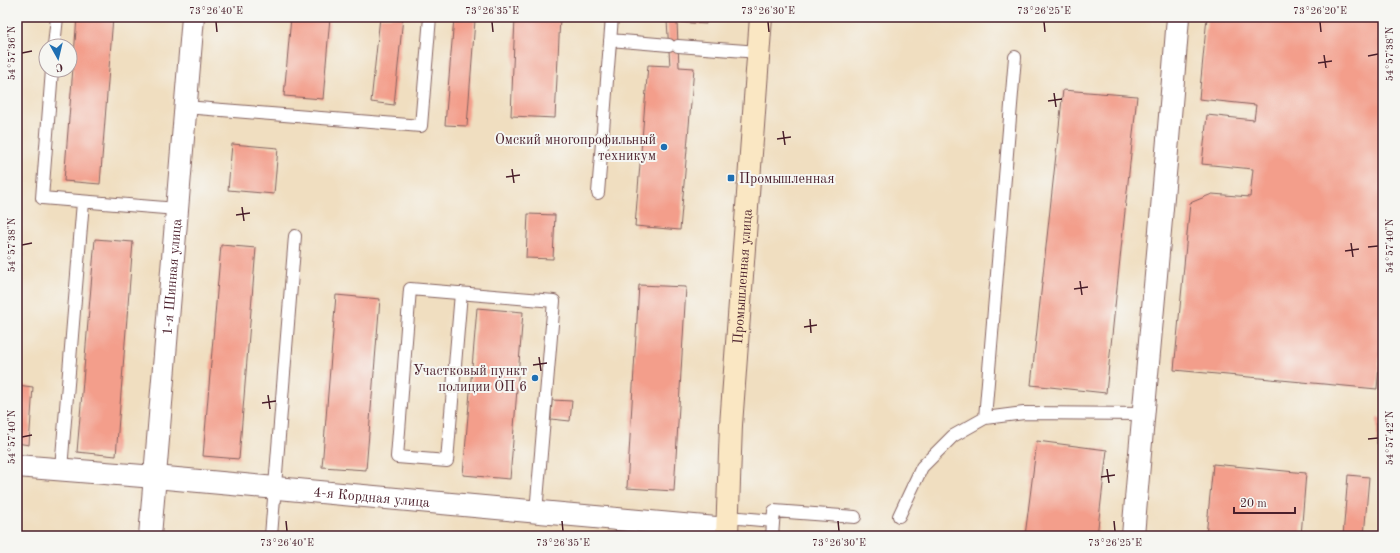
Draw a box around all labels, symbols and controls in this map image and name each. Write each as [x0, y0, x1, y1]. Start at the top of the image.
text: 73°26'40"E [189, 6, 243, 16]
text: 73°26'35"E [465, 6, 519, 16]
text: 73°26'30"E [741, 6, 795, 16]
text: 73°26'25"E [1017, 6, 1071, 16]
text: 73°26'20"E [1293, 6, 1347, 16]
text: 54°57'36"N [7, 25, 17, 80]
text: 54°57'38"N [1385, 26, 1395, 81]
north arrow [38, 38, 78, 78]
text: С [55, 60, 64, 72]
place label: Омский многопрофильный техникум [495, 133, 656, 163]
marker: Омский многопрофильный техникум [659, 142, 669, 152]
place label: Промышленная [739, 172, 835, 186]
marker: Промышленная [726, 173, 736, 183]
street label: Промышленная улица [731, 208, 755, 345]
text: 54°57'38"N [7, 217, 17, 272]
street label: 1-я Шинная улица [161, 218, 184, 336]
text: 54°57'40"N [1385, 218, 1395, 273]
place label: Участковый пункт полиции ОП 6 [413, 364, 527, 394]
marker: Участковый пункт полиции ОП 6 [530, 373, 540, 383]
text: 54°57'40"N [7, 409, 17, 464]
text: 54°57'42"N [1385, 410, 1395, 465]
street label: 4-я Кордная улица [313, 485, 431, 510]
scale bar [1234, 489, 1295, 515]
text: 20 m [1240, 498, 1267, 510]
text: 73°26'40"E [260, 538, 314, 548]
text: 73°26'35"E [536, 538, 590, 548]
text: 73°26'30"E [812, 538, 866, 548]
text: 73°26'25"E [1088, 538, 1142, 548]

